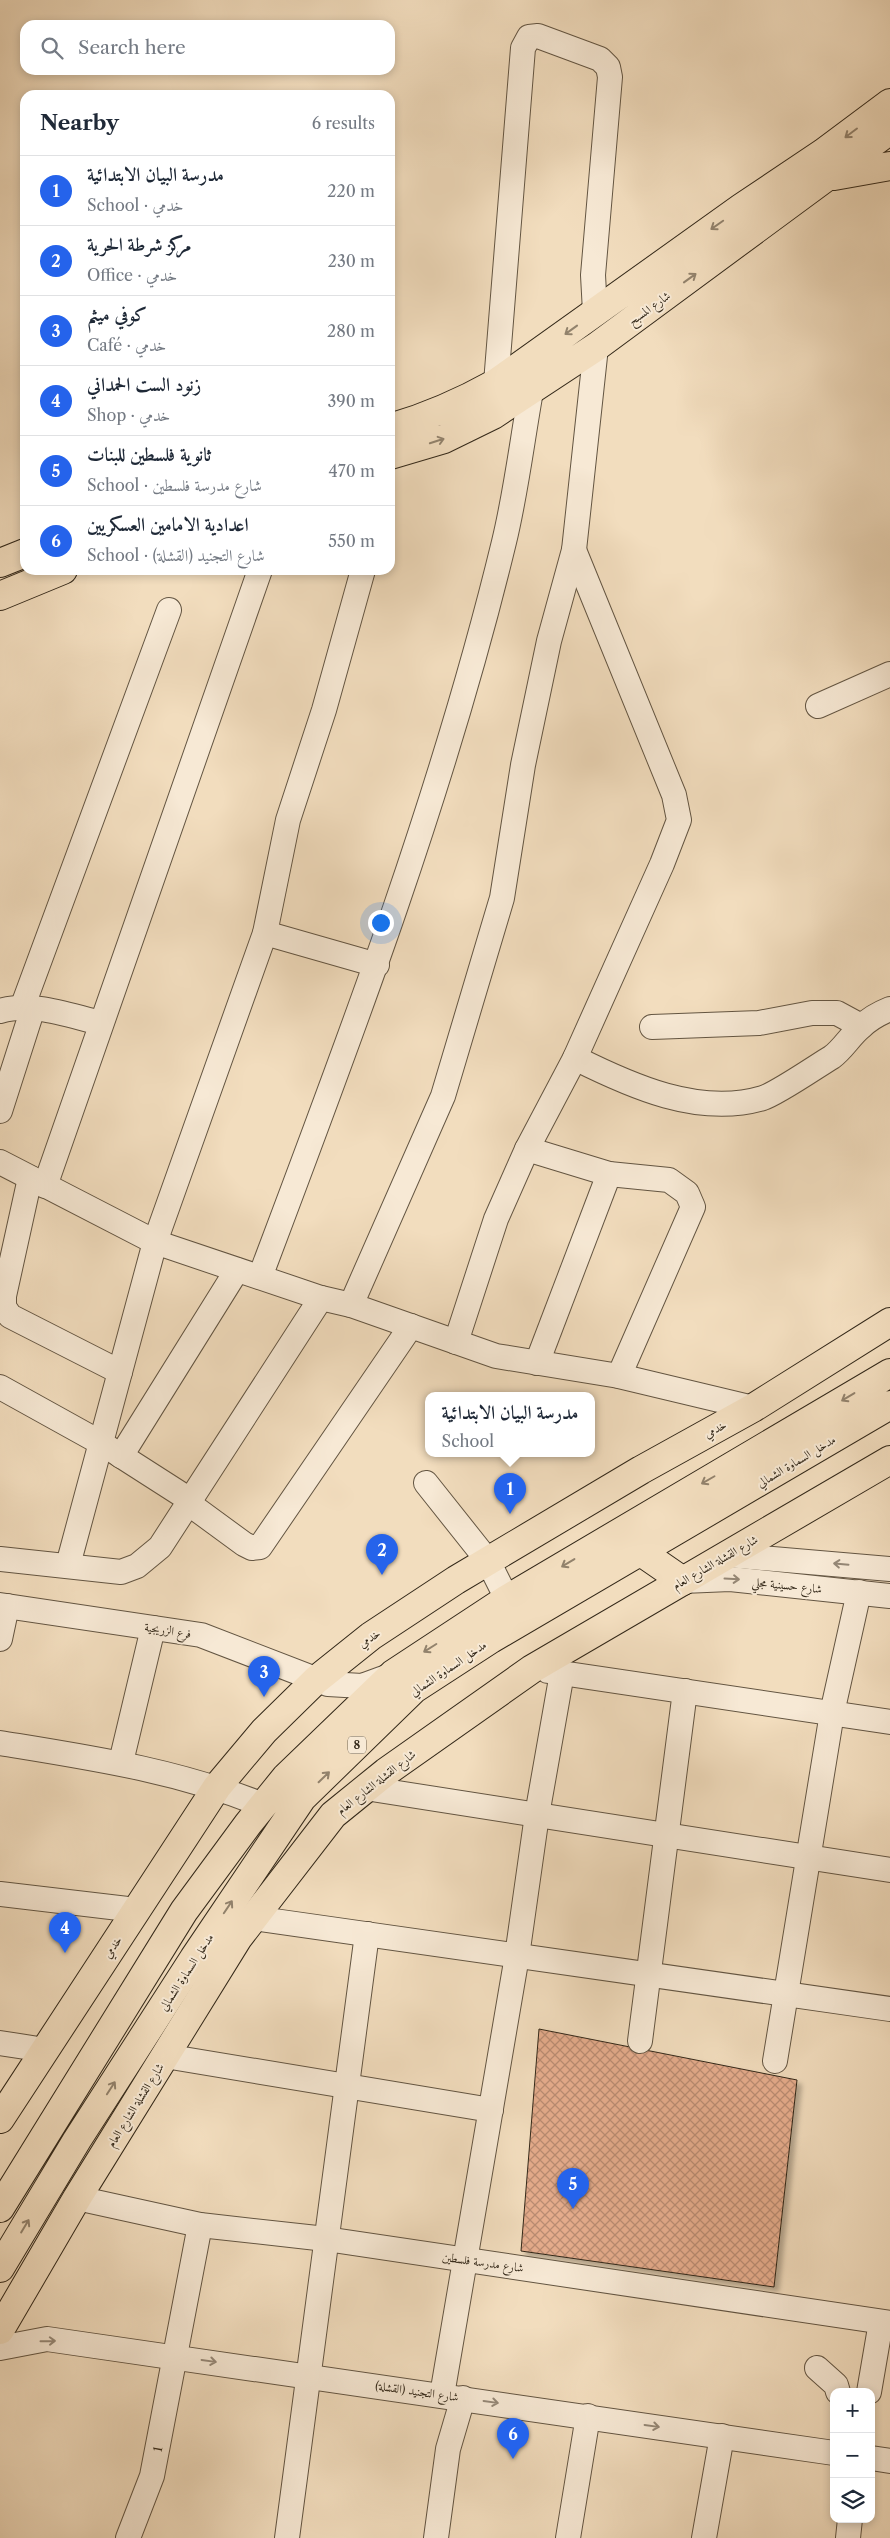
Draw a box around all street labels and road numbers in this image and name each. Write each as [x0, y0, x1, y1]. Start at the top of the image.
street label: شارع المسبح [625, 288, 675, 332]
street label: خدمي [701, 1417, 730, 1444]
street label: مدخل السماوة الشمالي [754, 1432, 840, 1493]
street label: شارع القشلة الشارع العام [670, 1531, 763, 1596]
street label: شارع حسينية مجلي [751, 1574, 823, 1601]
street label: فرع الزريجية [143, 1619, 192, 1645]
street label: خدمي [355, 1625, 385, 1653]
street label: مدخل السماوة الشمالي [407, 1637, 491, 1702]
road number: 8 [348, 1736, 366, 1754]
street label: شارع القشلة الشارع العام [333, 1746, 421, 1821]
street label: مدخل السماوة الشمالي [155, 1931, 219, 2015]
street label: خدمي [99, 1933, 127, 1962]
street label: شارع القشلة الشارع العام [103, 2060, 170, 2152]
street label: شارع مدرسة فلسطين [441, 2249, 525, 2279]
street label: شارع التجنيد (القشلة) [374, 2378, 460, 2408]
street label: 1 [149, 2445, 165, 2453]

